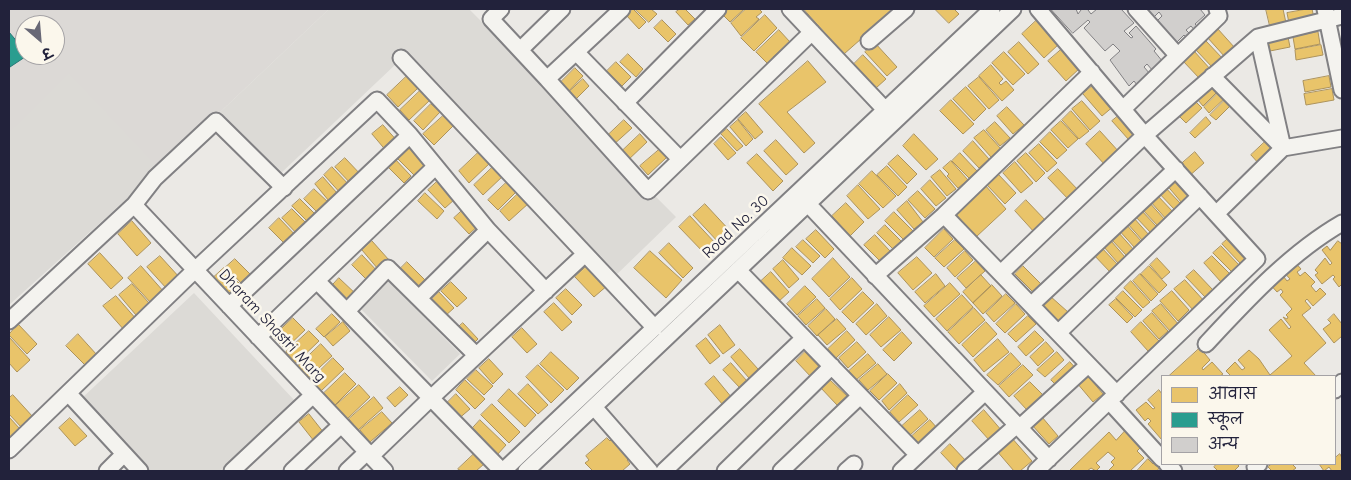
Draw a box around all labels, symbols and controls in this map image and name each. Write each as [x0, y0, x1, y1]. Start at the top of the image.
north arrow [15, 15, 65, 65]
text: उ [39, 43, 55, 63]
street label: Road No. 30 [699, 191, 773, 263]
street label: Dharam Shastri Marg [215, 265, 329, 387]
legend [1161, 375, 1336, 465]
text: आवास [1208, 385, 1257, 403]
text: स्कूल [1208, 410, 1243, 428]
text: अन्य [1208, 435, 1239, 453]

